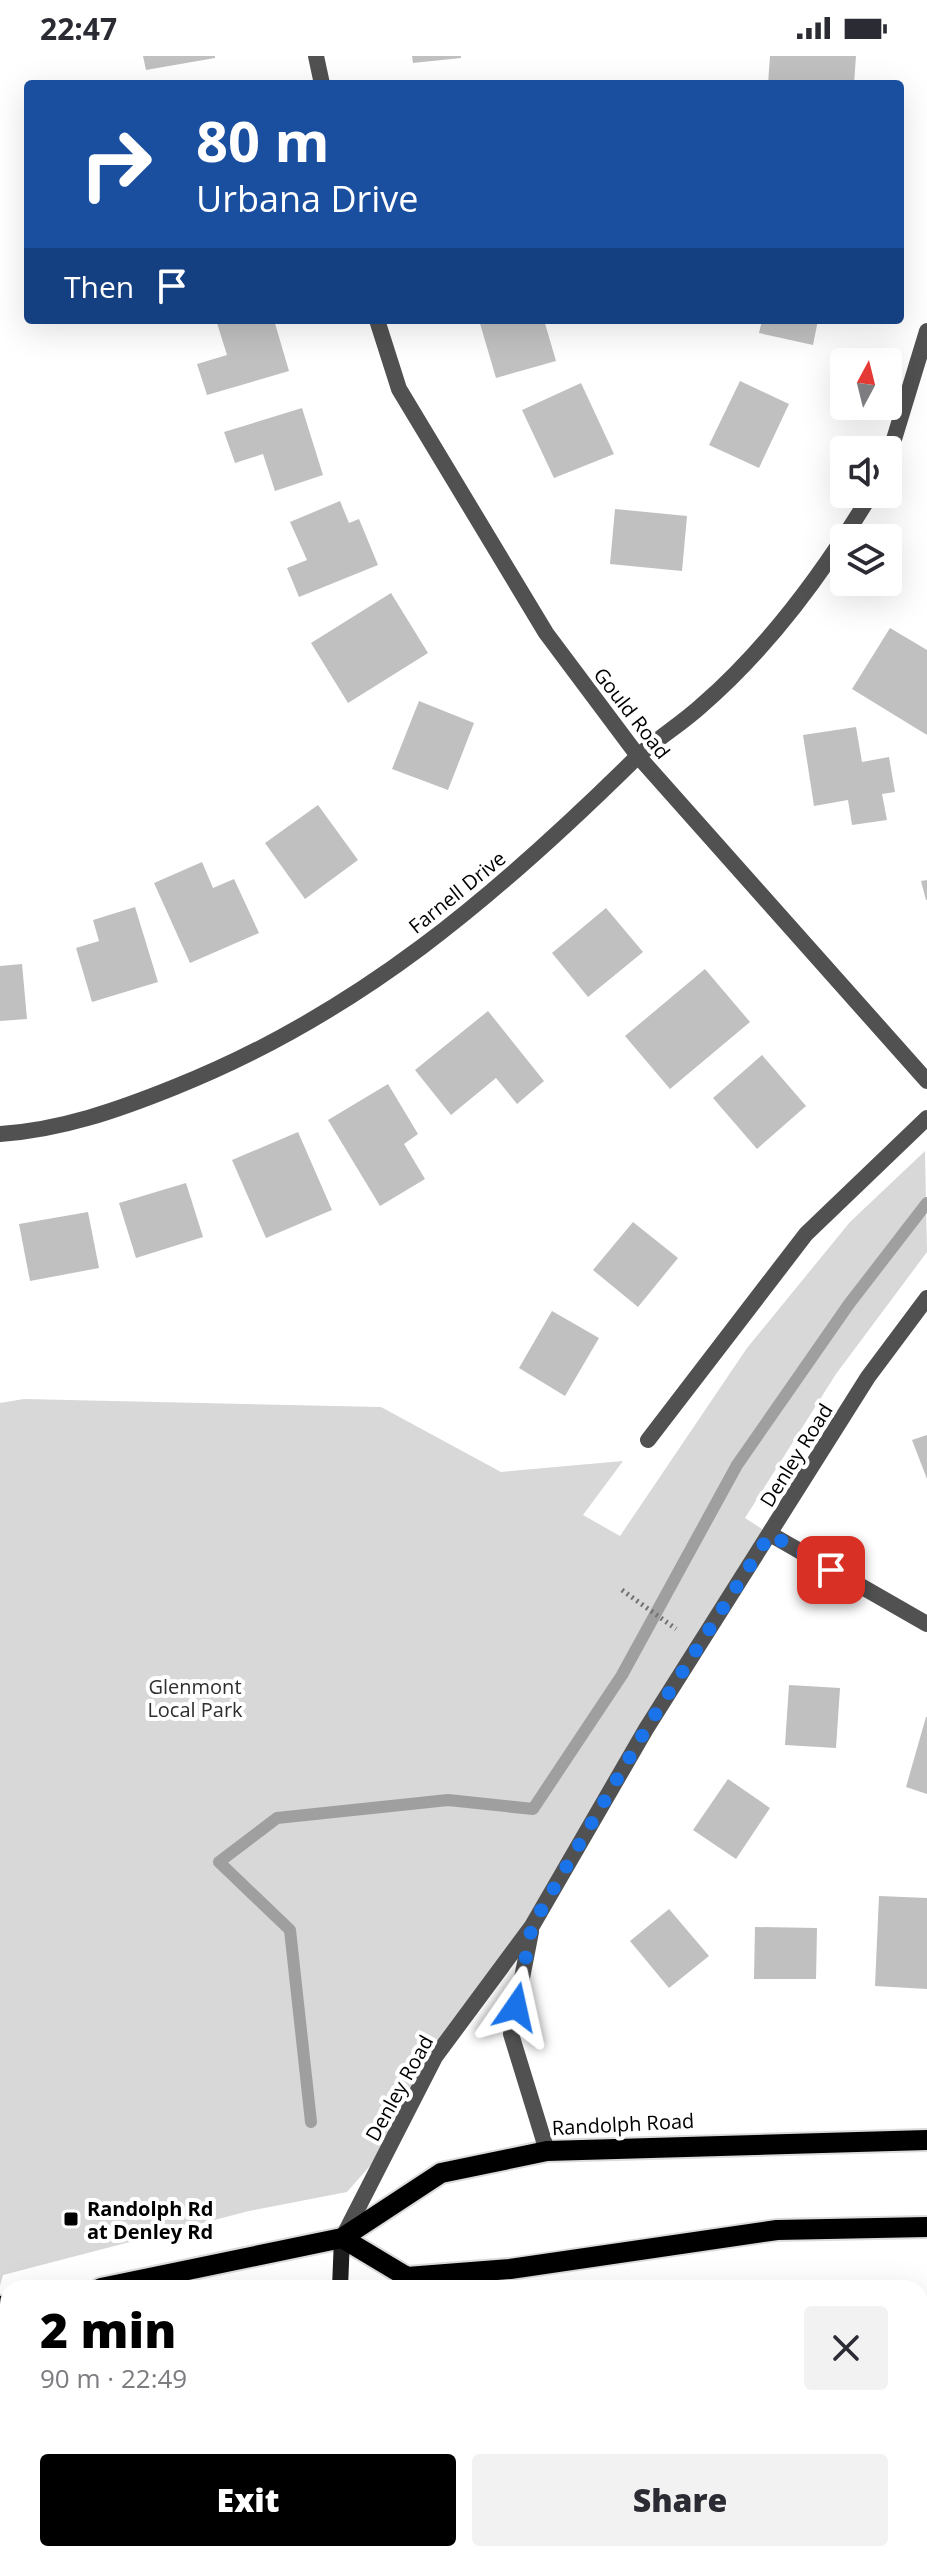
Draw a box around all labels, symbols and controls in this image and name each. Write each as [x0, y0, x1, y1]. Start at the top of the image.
text: 22:47 [40, 8, 117, 49]
text: 80 m [196, 102, 330, 178]
icon: right [64, 112, 168, 216]
text: Urbana Drive [196, 174, 419, 223]
icon: arrive [150, 264, 194, 308]
text: Then [64, 266, 134, 307]
north arrow [830, 348, 902, 420]
map controls [830, 348, 902, 596]
button: sound [830, 436, 902, 508]
button: layers [830, 524, 902, 596]
street label: Gould Road [588, 662, 676, 764]
street label: Farnell Drive [403, 845, 511, 939]
street label: Denley Road [753, 1398, 839, 1512]
pin [797, 1536, 865, 1604]
icon: arrive [809, 1548, 853, 1592]
park label: Glenmont Local Park [147, 1673, 243, 1723]
position arrow [474, 1965, 558, 2049]
street label: Denley Road [359, 2030, 439, 2146]
street label: Randolph Road [551, 2107, 695, 2141]
place label: Randolph Rd at Denley Rd [87, 2195, 213, 2245]
marker: Randolph Rd at Denley Rd [62, 2210, 80, 2228]
text: 2 min [40, 2297, 176, 2362]
button: close [804, 2306, 888, 2390]
text: 90 m · 22:49 [40, 2360, 187, 2396]
button: Exit [40, 2454, 456, 2546]
button: Share [472, 2454, 888, 2546]

